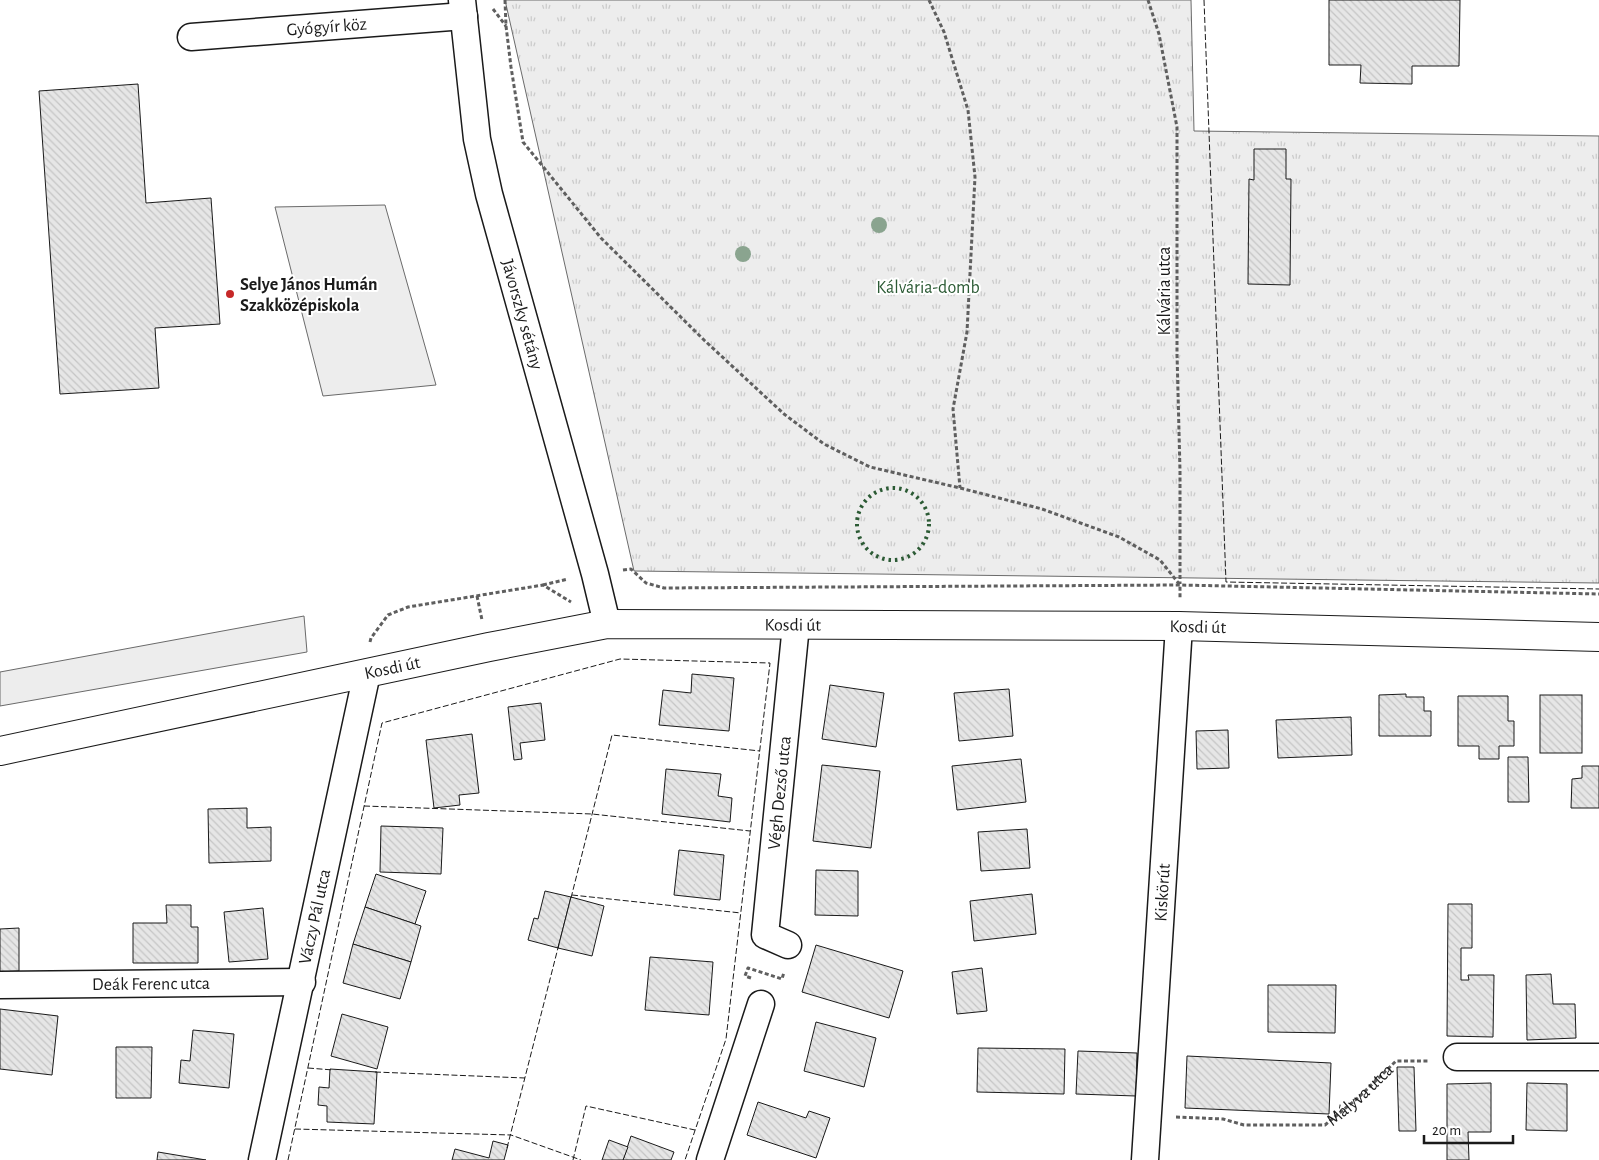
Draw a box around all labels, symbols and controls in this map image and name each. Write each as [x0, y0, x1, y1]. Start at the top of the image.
street label: Gyógyír köz [286, 16, 367, 40]
street label: Kálvária utca [1156, 246, 1174, 336]
street label: Jávorszky sétány [498, 257, 546, 372]
place label: Selye János Humán Szakközépiskola [240, 276, 377, 315]
park label: Kálvária-domb [876, 279, 980, 297]
marker: Selye János Humán Szakközépiskola [224, 288, 236, 300]
street label: Kosdi út [765, 617, 821, 635]
street label: Kosdi út [1170, 618, 1227, 637]
street label: Kosdi út [363, 654, 422, 683]
street label: Végh Dezső utca [766, 735, 795, 851]
street label: Kiskörút [1152, 863, 1174, 922]
street label: Váczy Pál utca [296, 868, 334, 966]
street label: Deák Ferenc utca [92, 975, 210, 994]
street label: Mályva utca [1324, 1061, 1397, 1130]
scale bar [1424, 1112, 1513, 1144]
text: 20 m [1432, 1123, 1461, 1138]

